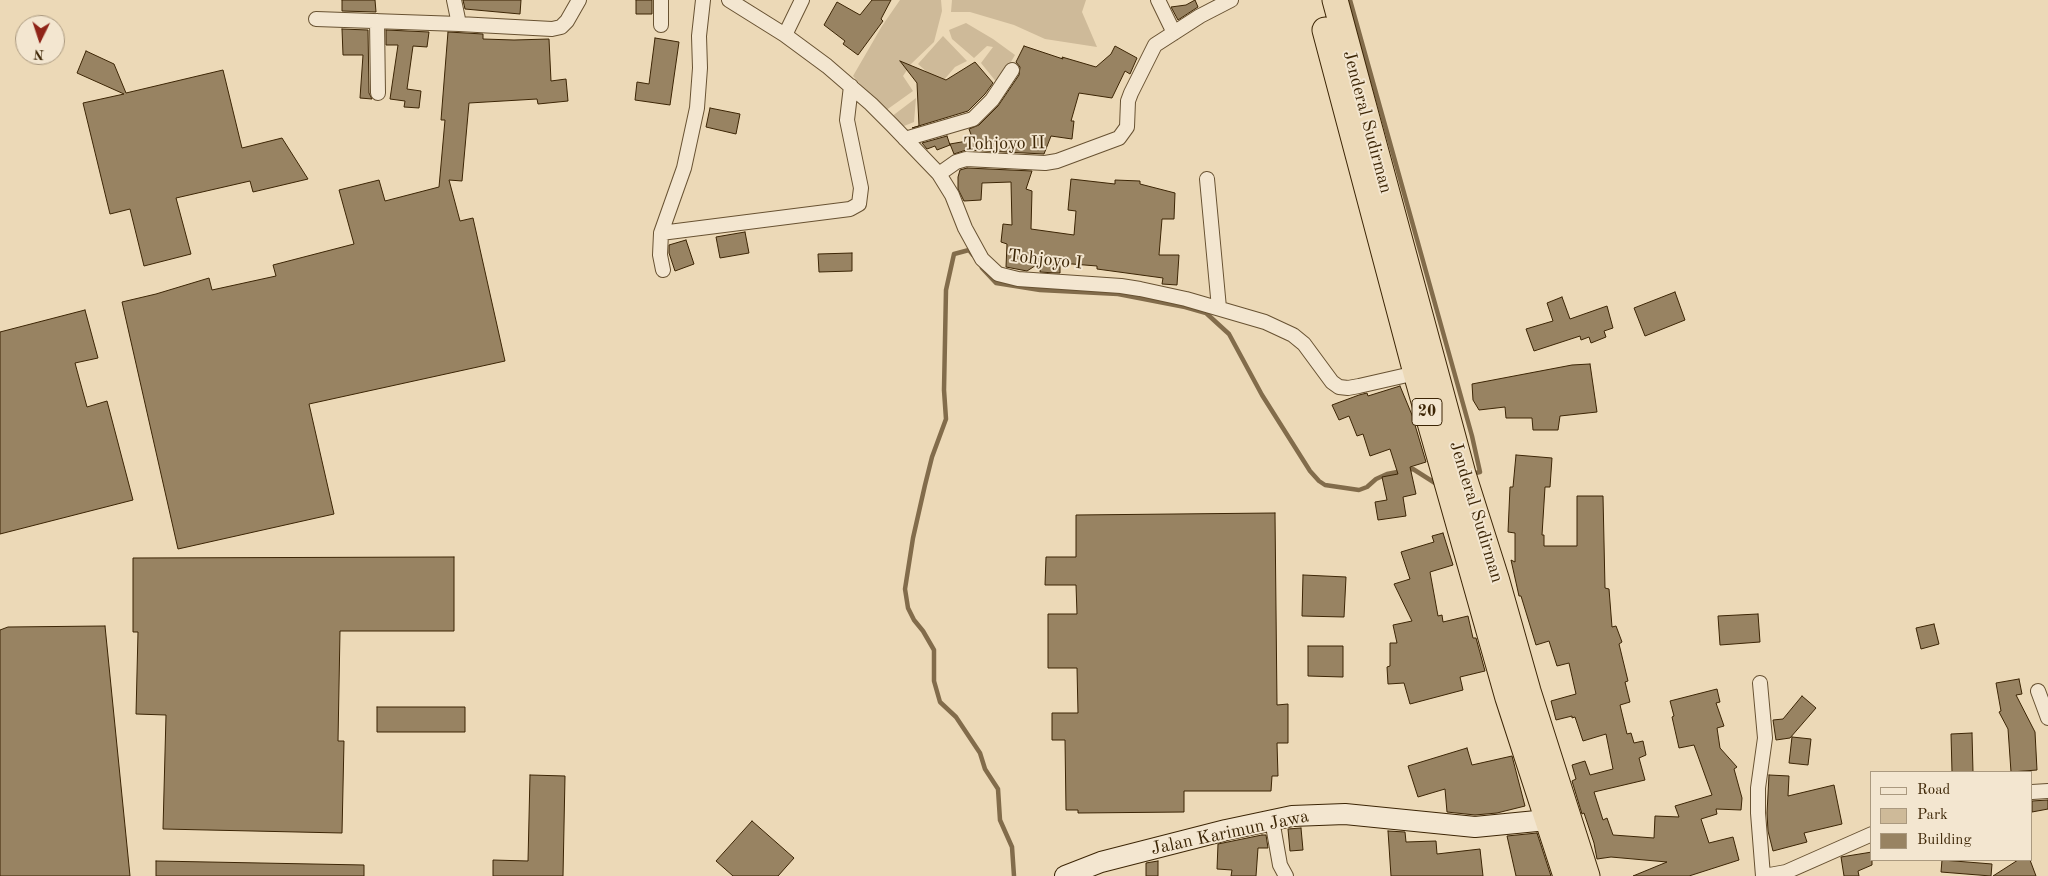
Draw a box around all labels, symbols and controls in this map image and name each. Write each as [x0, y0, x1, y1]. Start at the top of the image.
north arrow [15, 15, 65, 65]
text: N [33, 47, 45, 61]
street label: Jenderal Sudirman [1338, 48, 1396, 196]
street label: Tohjoyo II [963, 132, 1045, 156]
street label: Tohjoyo I [1007, 245, 1083, 275]
road number: 20 [1412, 398, 1442, 426]
street label: Jenderal Sudirman [1444, 439, 1508, 585]
legend [1870, 771, 2033, 861]
text: Road [1917, 783, 1950, 798]
street label: Jalan Karimun Jawa [1149, 806, 1311, 860]
text: Park [1917, 808, 1948, 823]
text: Building [1917, 833, 1972, 848]

